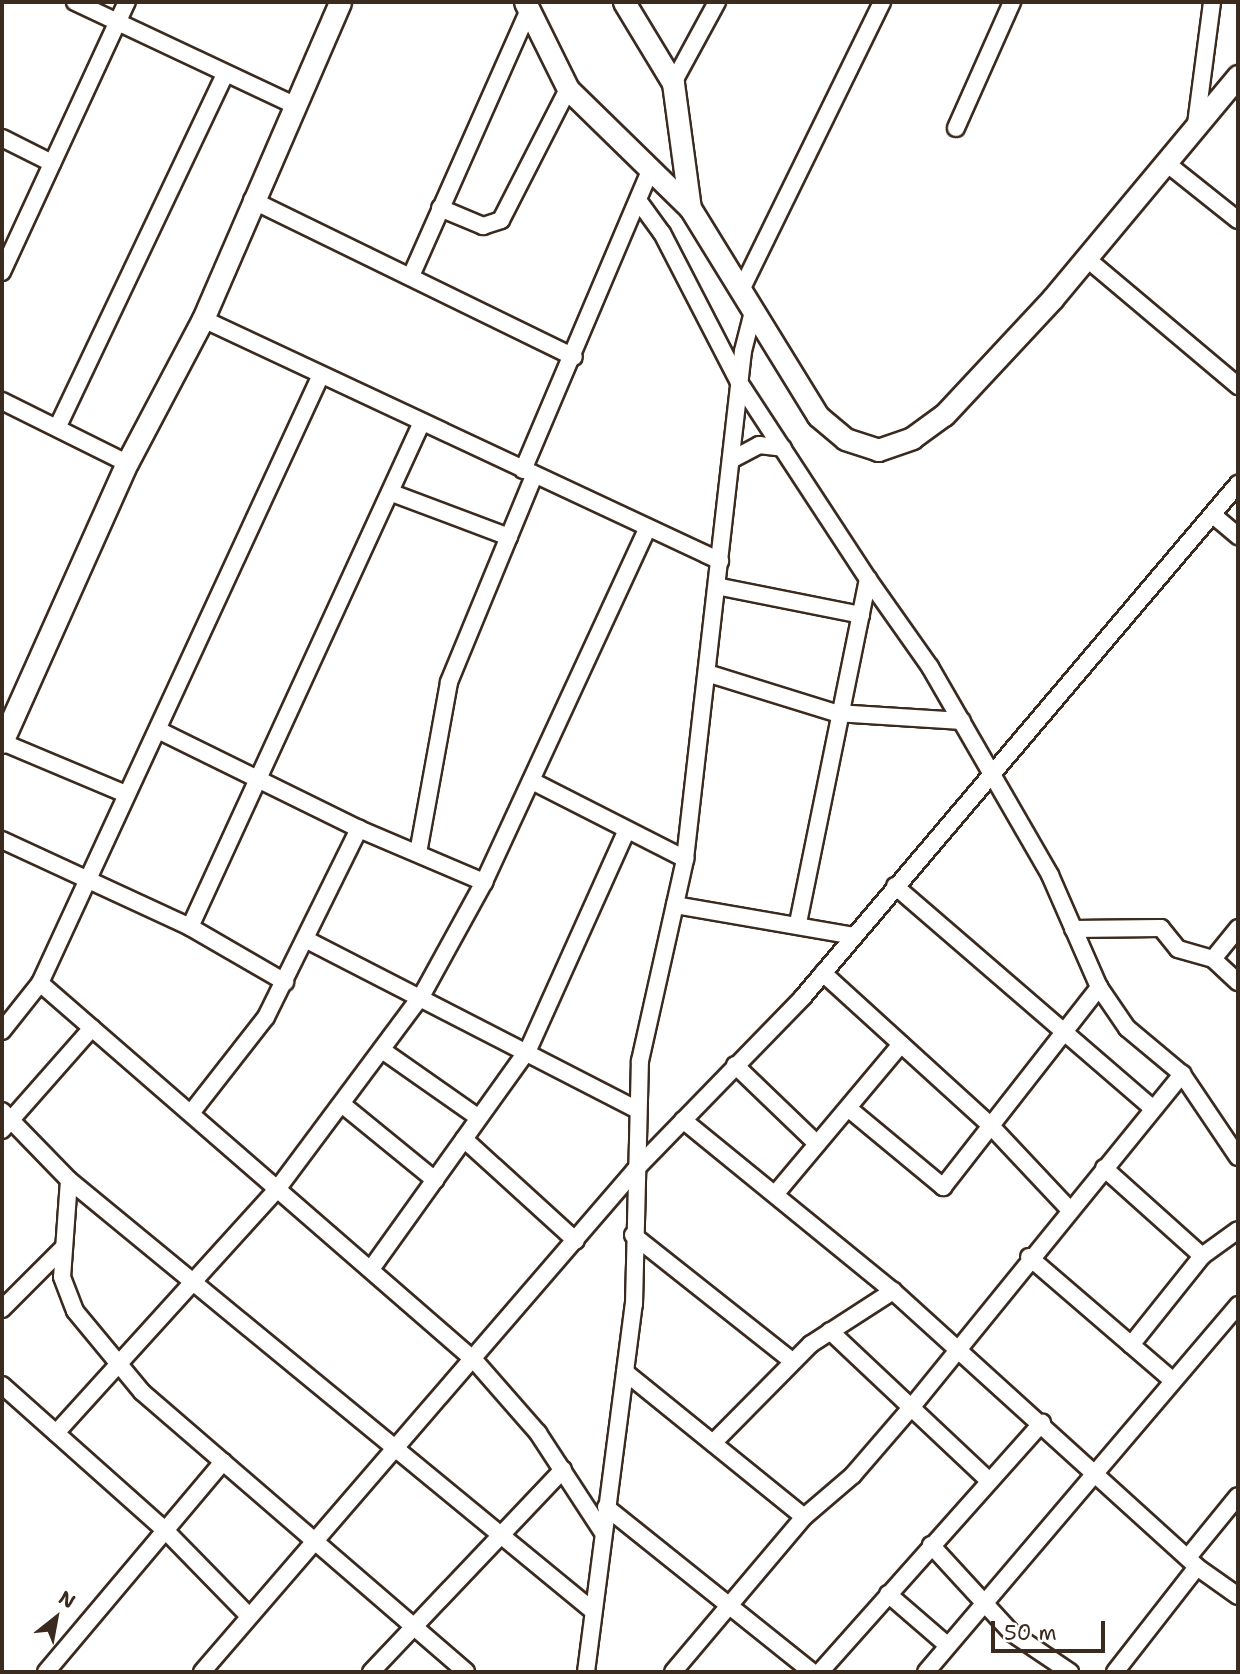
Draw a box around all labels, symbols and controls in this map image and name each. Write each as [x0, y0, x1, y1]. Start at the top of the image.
north arrow [21, 1583, 91, 1653]
text: N [54, 1585, 80, 1614]
scale bar [995, 1608, 1109, 1652]
text: 50 m [1004, 1619, 1057, 1647]

